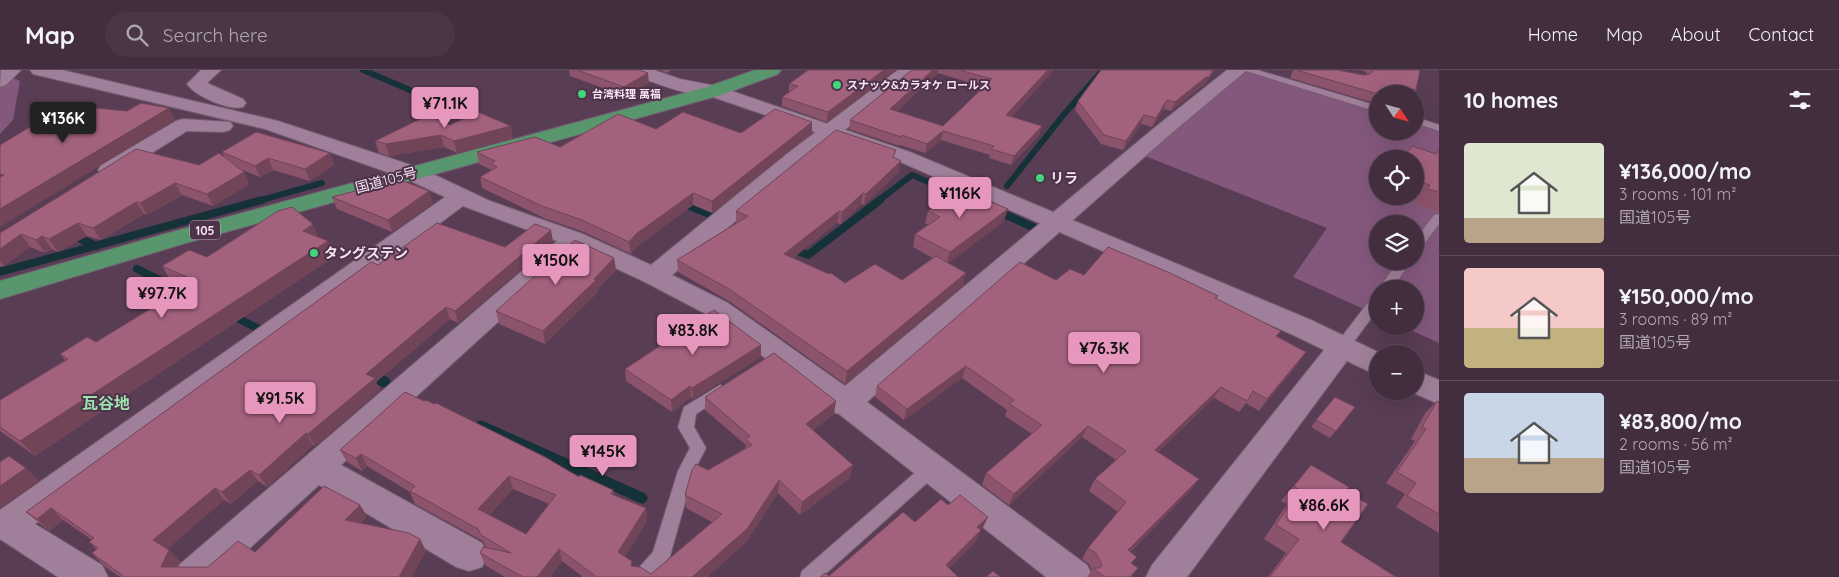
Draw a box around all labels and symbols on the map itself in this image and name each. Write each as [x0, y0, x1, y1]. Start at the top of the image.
place label: スナック&カラオケ ロールス [847, 78, 990, 92]
marker: スナック&カラオケ ロールス [831, 79, 843, 91]
north arrow [1369, 85, 1424, 140]
pin: ¥71.1K [404, 87, 486, 129]
place label: 台湾料理 萬福 [592, 87, 661, 101]
marker: 台湾料理 萬福 [576, 88, 588, 100]
pin: ¥136K [28, 102, 98, 144]
street label: 国道105号 [353, 163, 419, 197]
place label: リラ [1050, 169, 1078, 187]
marker: リラ [1034, 172, 1046, 184]
pin: ¥116K [925, 176, 995, 219]
road number: 105 [190, 220, 220, 240]
place label: タングステン [324, 244, 408, 262]
pin: ¥150K [521, 244, 591, 286]
marker: タングステン [308, 247, 320, 259]
pin: ¥97.7K [121, 276, 203, 319]
pin: ¥83.8K [652, 314, 734, 356]
pin: ¥76.3K [1063, 332, 1145, 374]
pin: ¥91.5K [239, 382, 321, 424]
district label: 瓦谷地 [82, 393, 130, 413]
pin: ¥145K [568, 434, 638, 477]
pin: ¥86.6K [1283, 488, 1365, 531]

